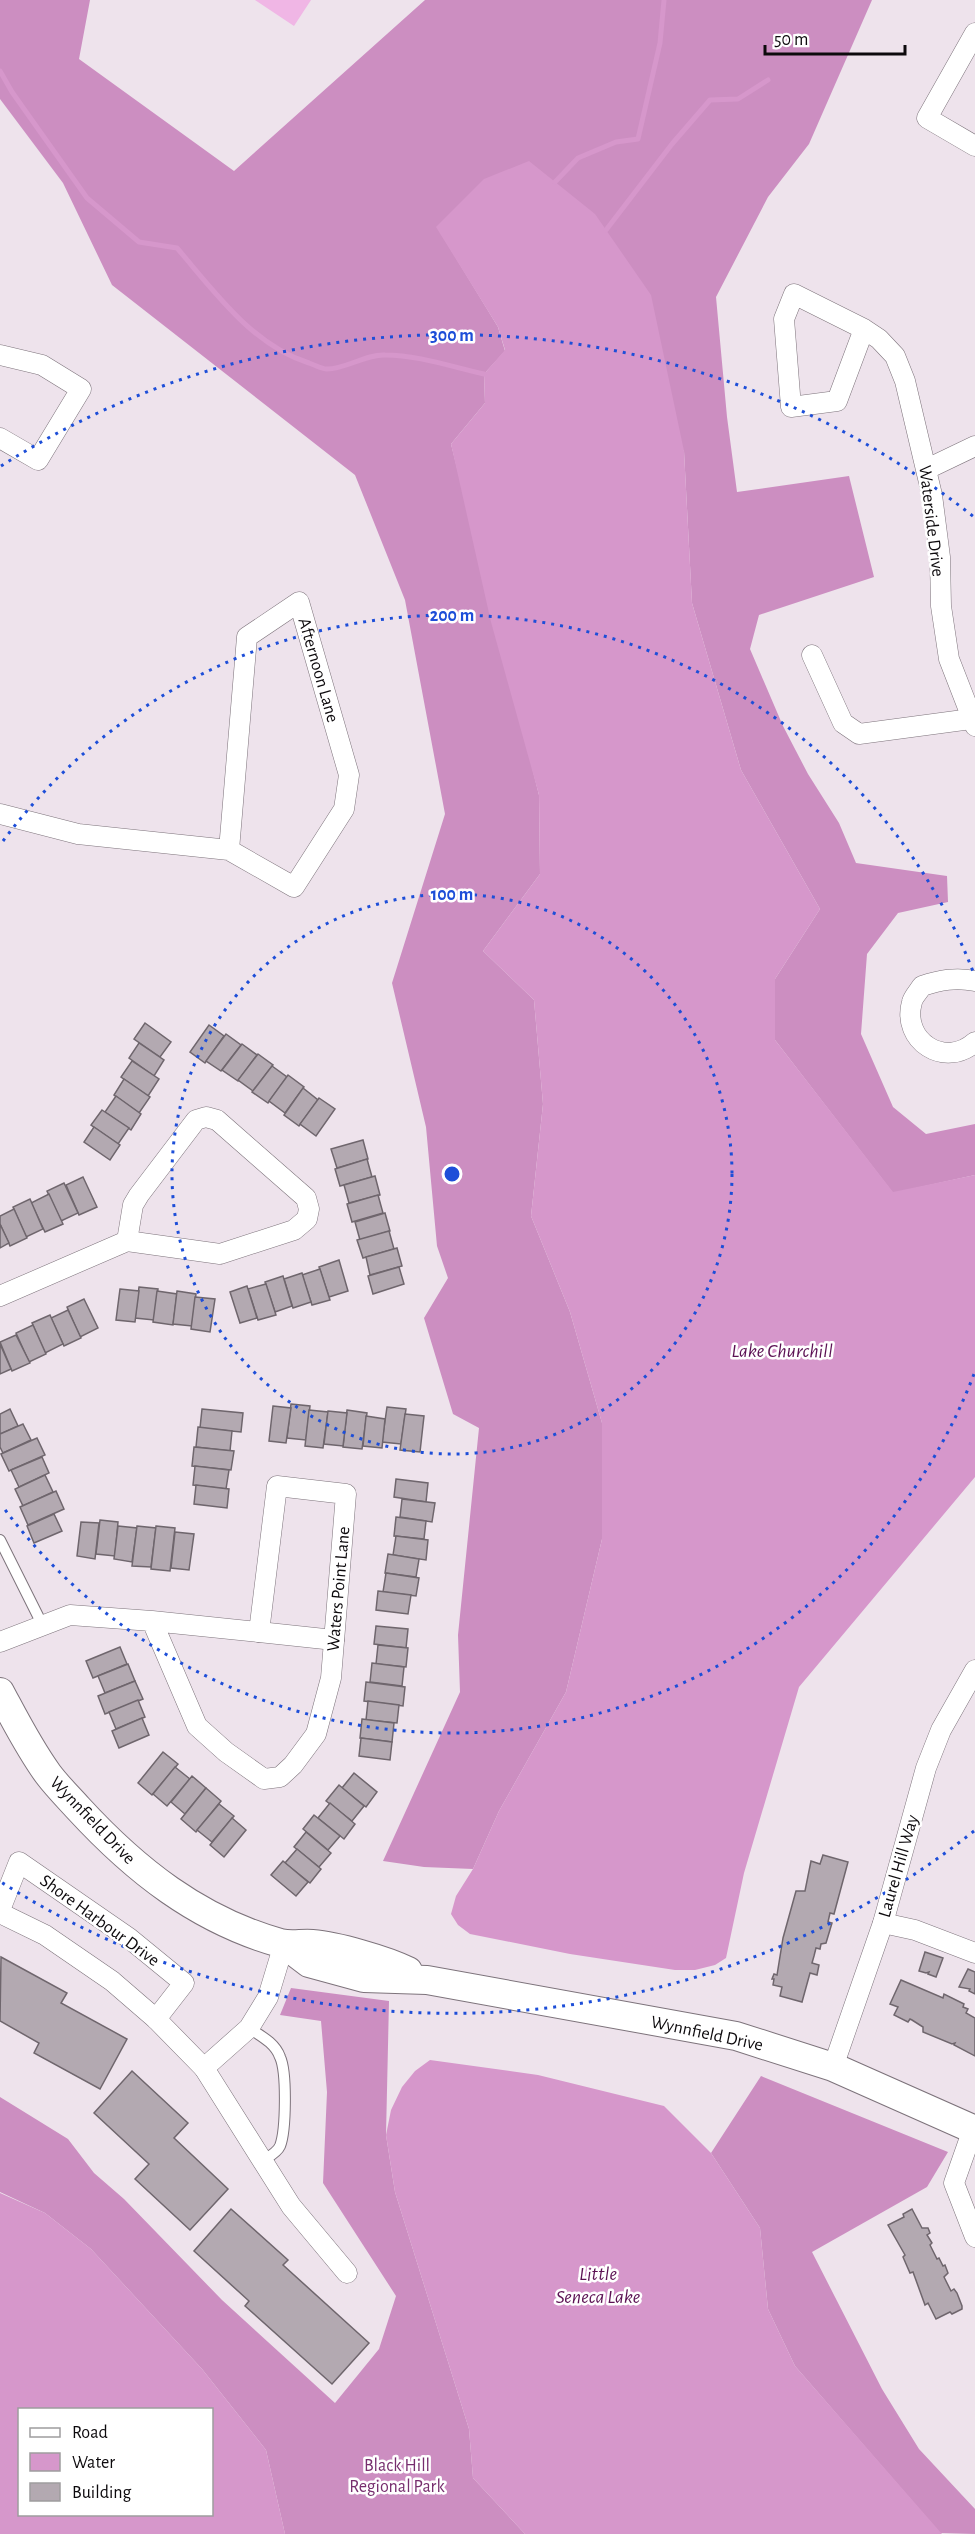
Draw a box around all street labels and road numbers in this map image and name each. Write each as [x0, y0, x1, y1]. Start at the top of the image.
street label: Waterside Drive [915, 464, 947, 578]
street label: Afternoon Lane [295, 616, 342, 725]
street label: Waters Point Lane [325, 1526, 353, 1652]
street label: Wynnfield Drive [46, 1773, 138, 1868]
street label: Laurel Hill Way [876, 1813, 922, 1920]
street label: Shore Harbour Drive [36, 1872, 162, 1970]
street label: Wynnfield Drive [649, 2013, 764, 2055]

